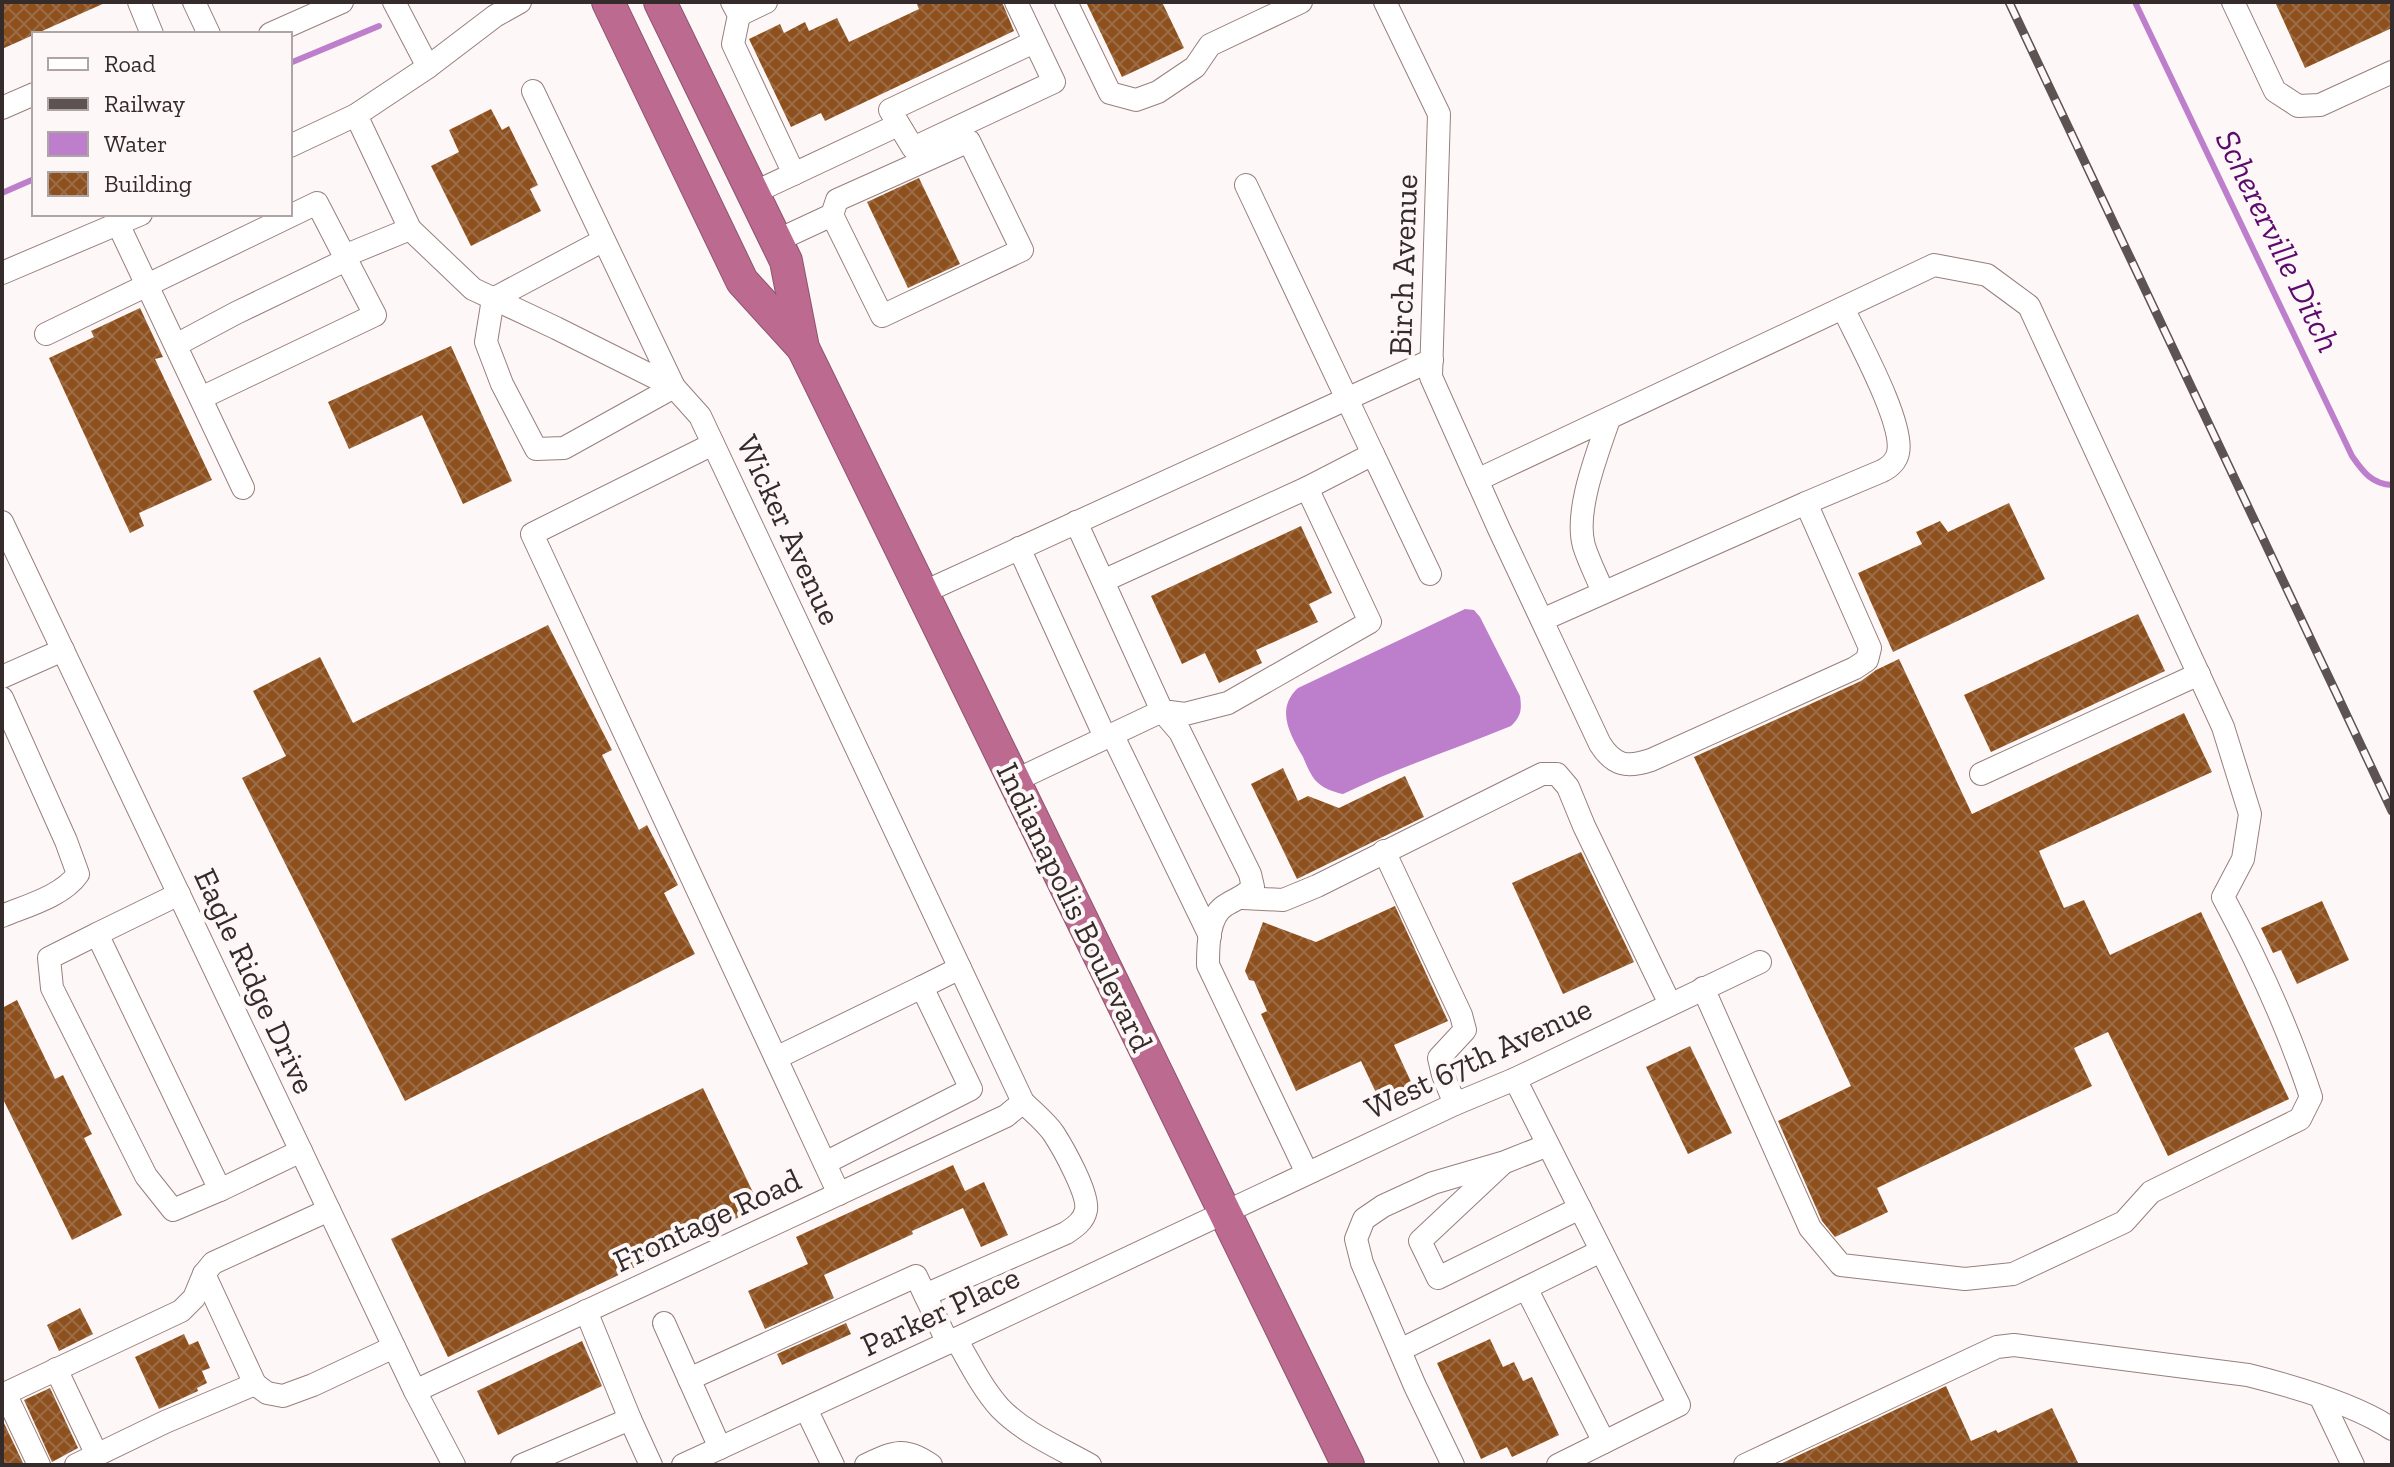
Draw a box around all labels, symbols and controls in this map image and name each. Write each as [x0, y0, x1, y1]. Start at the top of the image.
legend [32, 32, 292, 216]
text: Road [104, 49, 156, 78]
text: Railway [104, 89, 186, 118]
water label: Schererville Ditch [2207, 123, 2349, 359]
text: Water [104, 129, 167, 158]
text: Building [104, 169, 192, 198]
street label: Birch Avenue [1381, 173, 1425, 357]
street label: Wicker Avenue [728, 429, 850, 631]
street label: Indianapolis Boulevard [989, 756, 1162, 1058]
street label: Eagle Ridge Drive [186, 862, 324, 1100]
street label: West 67th Avenue [1359, 989, 1597, 1127]
street label: Frontage Road [607, 1160, 807, 1280]
street label: Parker Place [855, 1258, 1025, 1364]

